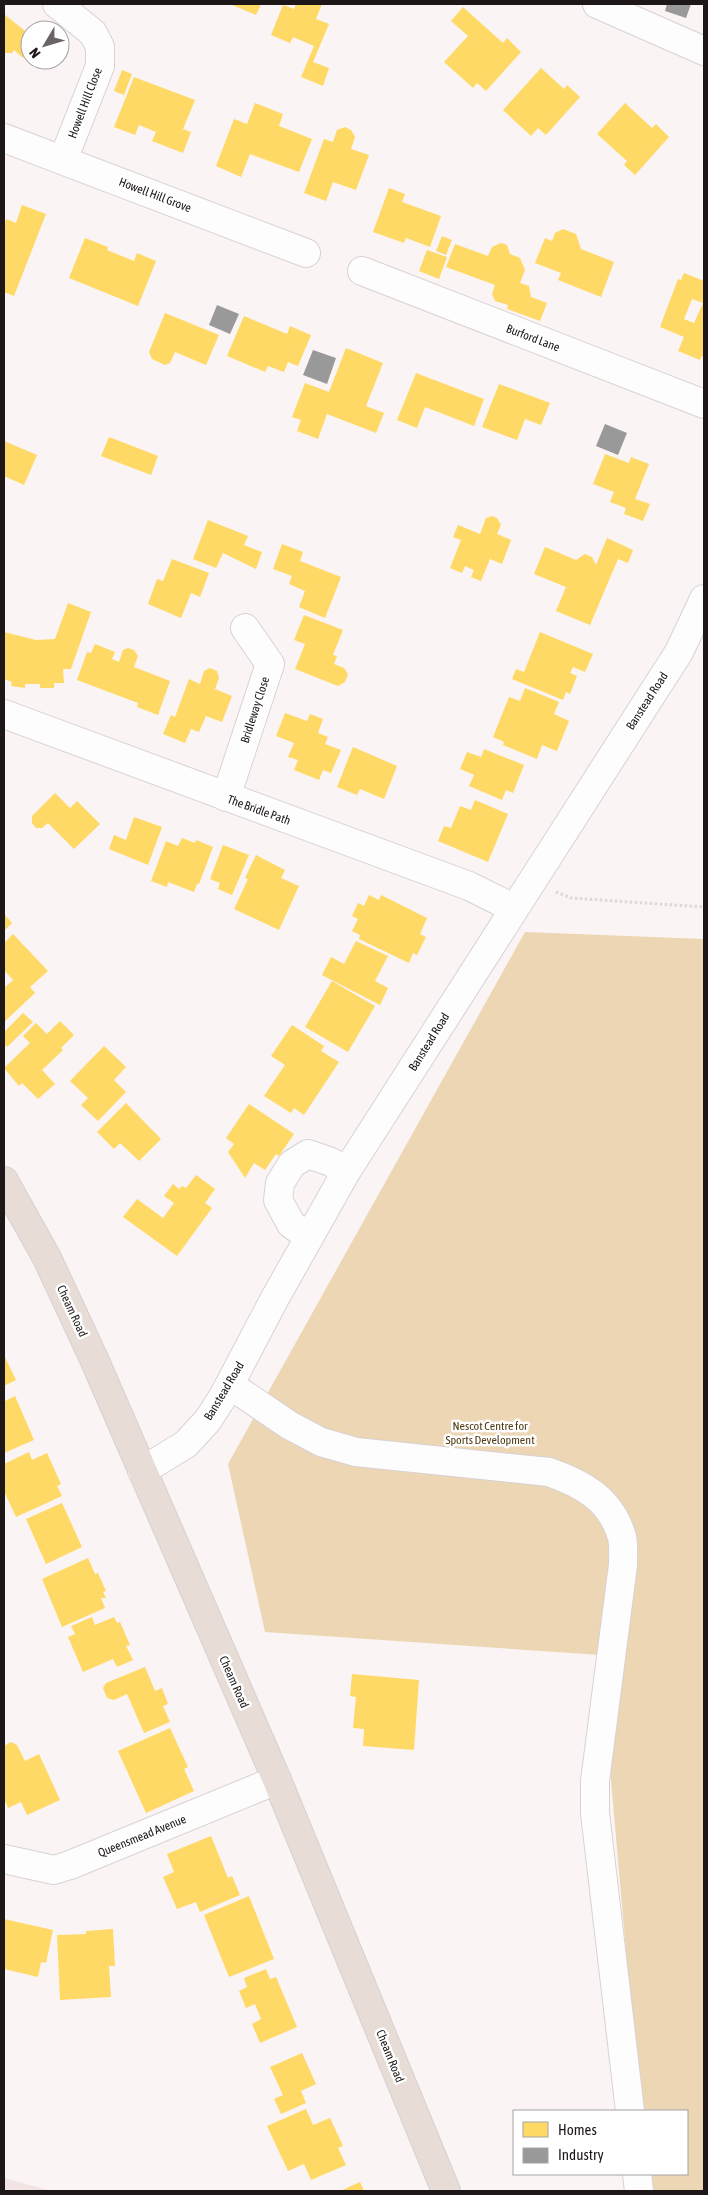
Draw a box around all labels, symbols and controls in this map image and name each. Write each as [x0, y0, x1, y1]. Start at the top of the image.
north arrow [20, 20, 70, 70]
text: N [26, 45, 44, 61]
street label: Howell Hill Close [65, 66, 105, 140]
street label: Howell Hill Grove [117, 175, 193, 215]
street label: Burford Lane [504, 321, 562, 355]
street label: Banstead Road [623, 670, 671, 732]
street label: Bridleway Close [238, 675, 272, 745]
street label: The Bridle Path [225, 792, 293, 828]
street label: Banstead Road [406, 1010, 452, 1074]
street label: Cheam Road [54, 1283, 90, 1339]
street label: Banstead Road [201, 1359, 247, 1423]
park label: Nescot Centre for Sports Development [445, 1419, 535, 1447]
street label: Cheam Road [216, 1654, 252, 1710]
street label: Queensmead Avenue [96, 1812, 188, 1860]
street label: Cheam Road [373, 2028, 407, 2084]
legend [513, 2110, 688, 2175]
text: Homes [558, 2121, 597, 2138]
text: Industry [558, 2146, 604, 2163]

